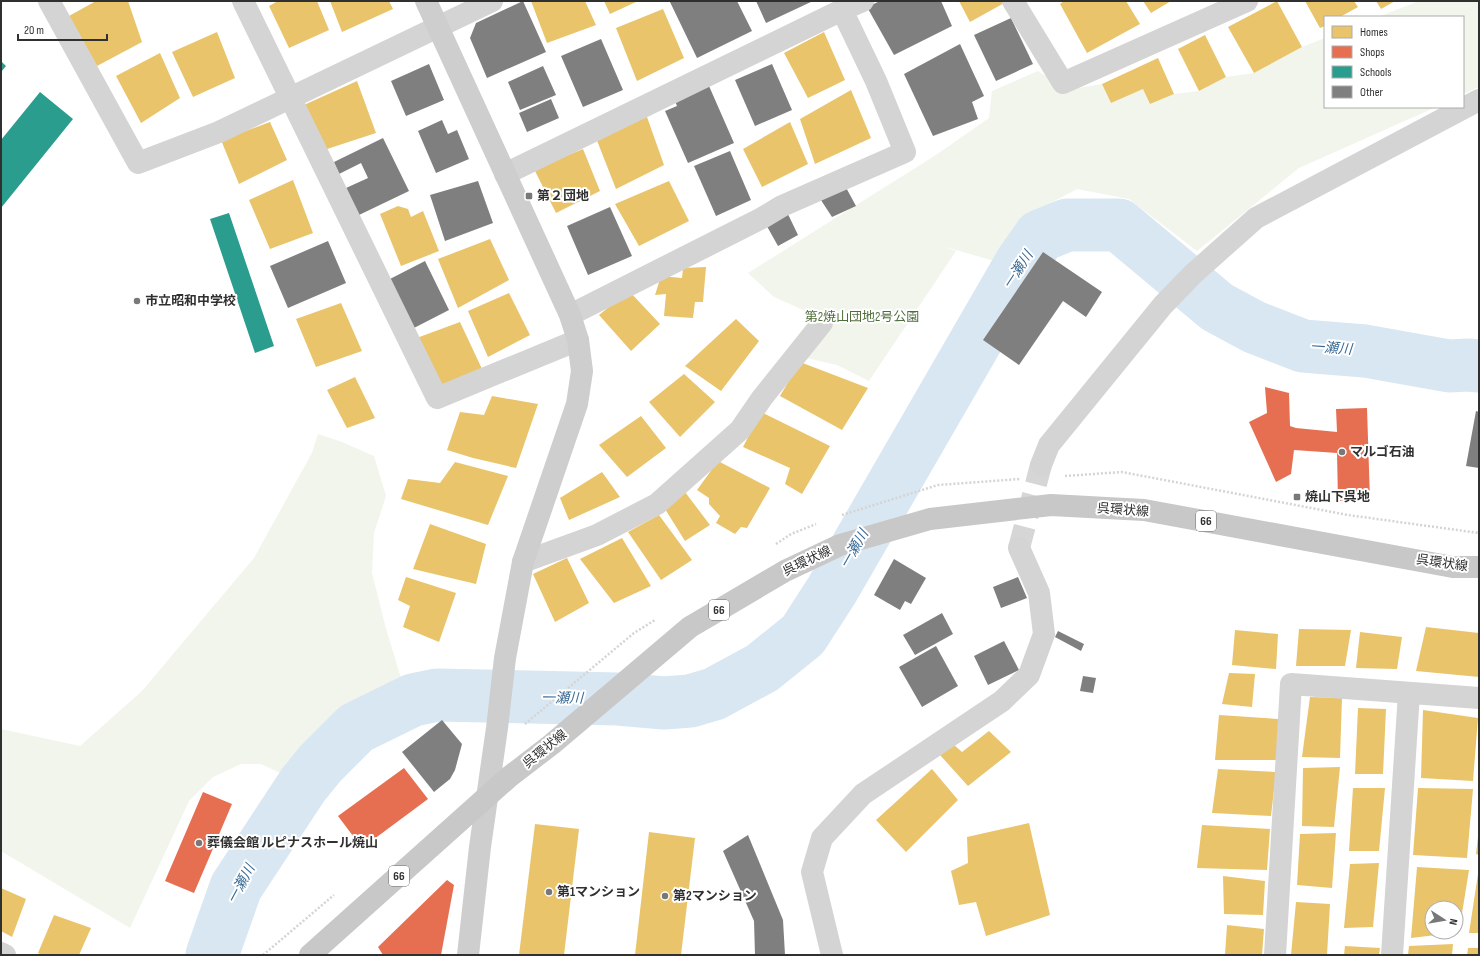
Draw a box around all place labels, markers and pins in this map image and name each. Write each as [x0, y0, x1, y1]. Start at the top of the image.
place label: 第２団地 [537, 188, 589, 204]
marker: 第２団地 [524, 191, 534, 201]
place label: 市立昭和中学校 [145, 293, 236, 309]
marker: 市立昭和中学校 [132, 296, 142, 306]
place label: マルゴ石油 [1350, 444, 1415, 460]
marker: マルゴ石油 [1337, 447, 1347, 457]
place label: 焼山下呉地 [1305, 489, 1370, 505]
marker: 焼山下呉地 [1292, 492, 1302, 502]
place label: 葬儀会館 ルピナスホール焼山 [207, 835, 378, 851]
marker: 葬儀会館 ルピナスホール焼山 [194, 838, 204, 848]
place label: 第1マンション [557, 884, 640, 900]
marker: 第1マンション [544, 887, 554, 897]
place label: 第2マンション [673, 888, 757, 904]
marker: 第2マンション [660, 891, 670, 901]

